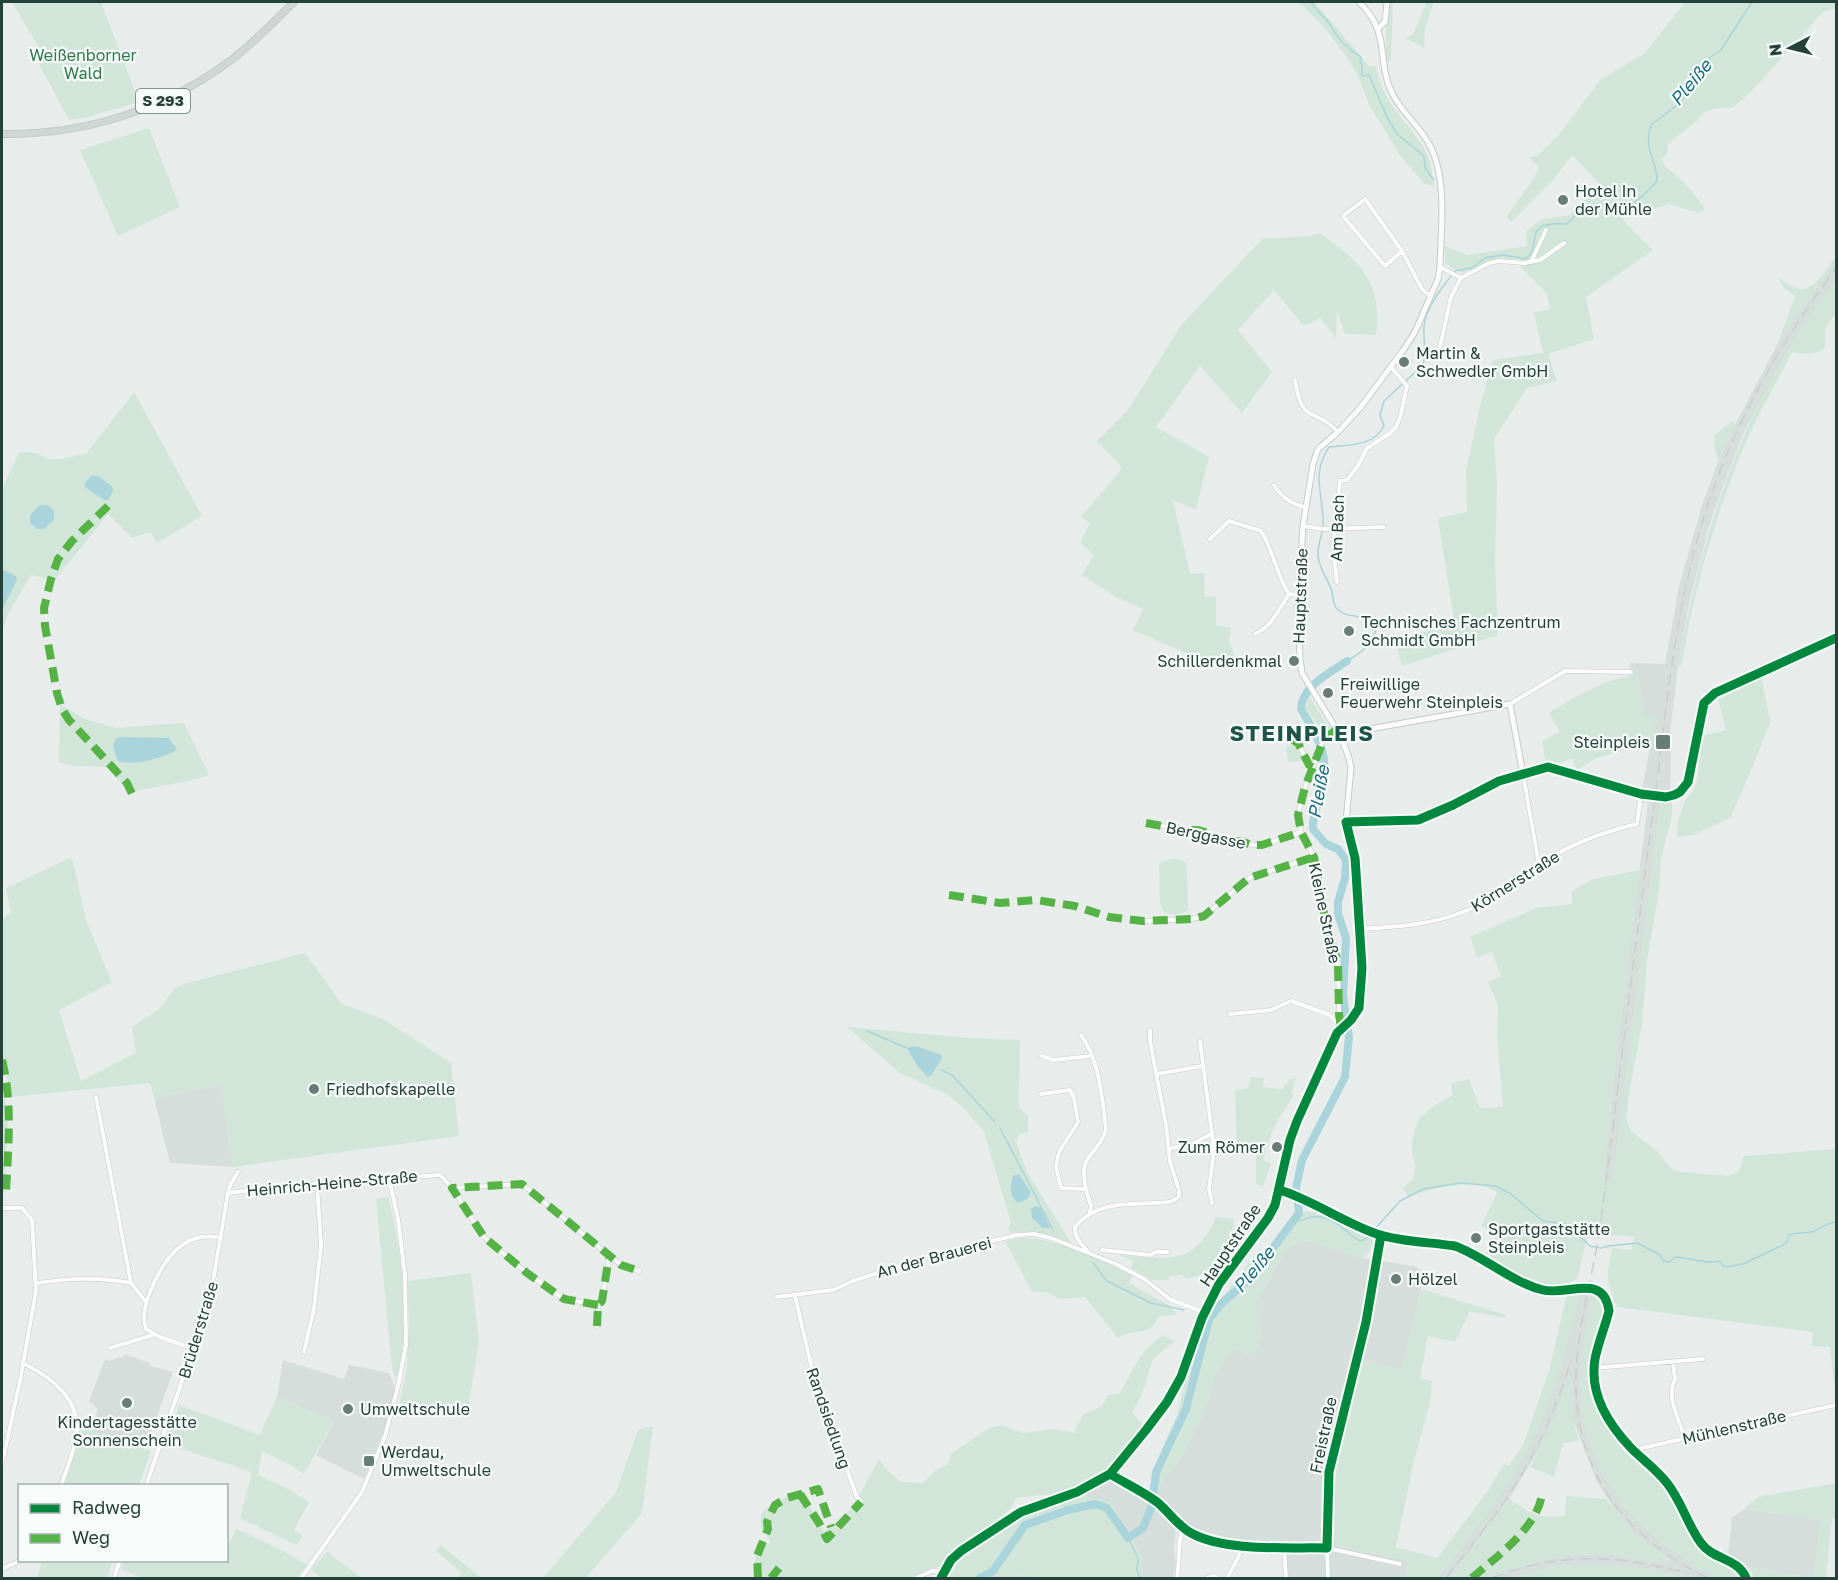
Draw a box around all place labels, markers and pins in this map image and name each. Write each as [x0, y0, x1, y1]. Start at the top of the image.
place label: Hotel In der Mühle [1575, 181, 1652, 219]
marker: Hotel In der Mühle [1556, 193, 1570, 207]
place label: Martin & Schwedler GmbH [1416, 343, 1548, 381]
marker: Martin & Schwedler GmbH [1397, 355, 1411, 369]
place label: Technisches Fachzentrum Schmidt GmbH [1361, 612, 1561, 650]
marker: Technisches Fachzentrum Schmidt GmbH [1342, 624, 1356, 638]
place label: Schillerdenkmal [1157, 651, 1282, 671]
marker: Schillerdenkmal [1287, 654, 1301, 668]
place label: Freiwillige Feuerwehr Steinpleis [1340, 674, 1503, 712]
marker: Freiwillige Feuerwehr Steinpleis [1321, 686, 1335, 700]
place label: Steinpleis [1573, 732, 1650, 752]
marker: Steinpleis [1654, 733, 1672, 751]
place label: Friedhofskapelle [326, 1079, 455, 1099]
marker: Friedhofskapelle [307, 1082, 321, 1096]
place label: Zum Römer [1178, 1137, 1265, 1157]
marker: Zum Römer [1270, 1140, 1284, 1154]
place label: Sportgaststätte Steinpleis [1488, 1219, 1610, 1257]
marker: Sportgaststätte Steinpleis [1469, 1231, 1483, 1245]
place label: Hölzel [1408, 1269, 1458, 1289]
marker: Hölzel [1389, 1272, 1403, 1286]
marker: Kindertagesstätte Sonnenschein [120, 1396, 134, 1410]
place label: Umweltschule [360, 1399, 470, 1419]
marker: Umweltschule [341, 1402, 355, 1416]
place label: Kindertagesstätte Sonnenschein [57, 1412, 197, 1450]
place label: Werdau, Umweltschule [381, 1442, 491, 1480]
marker: Werdau, Umweltschule [362, 1454, 376, 1468]

